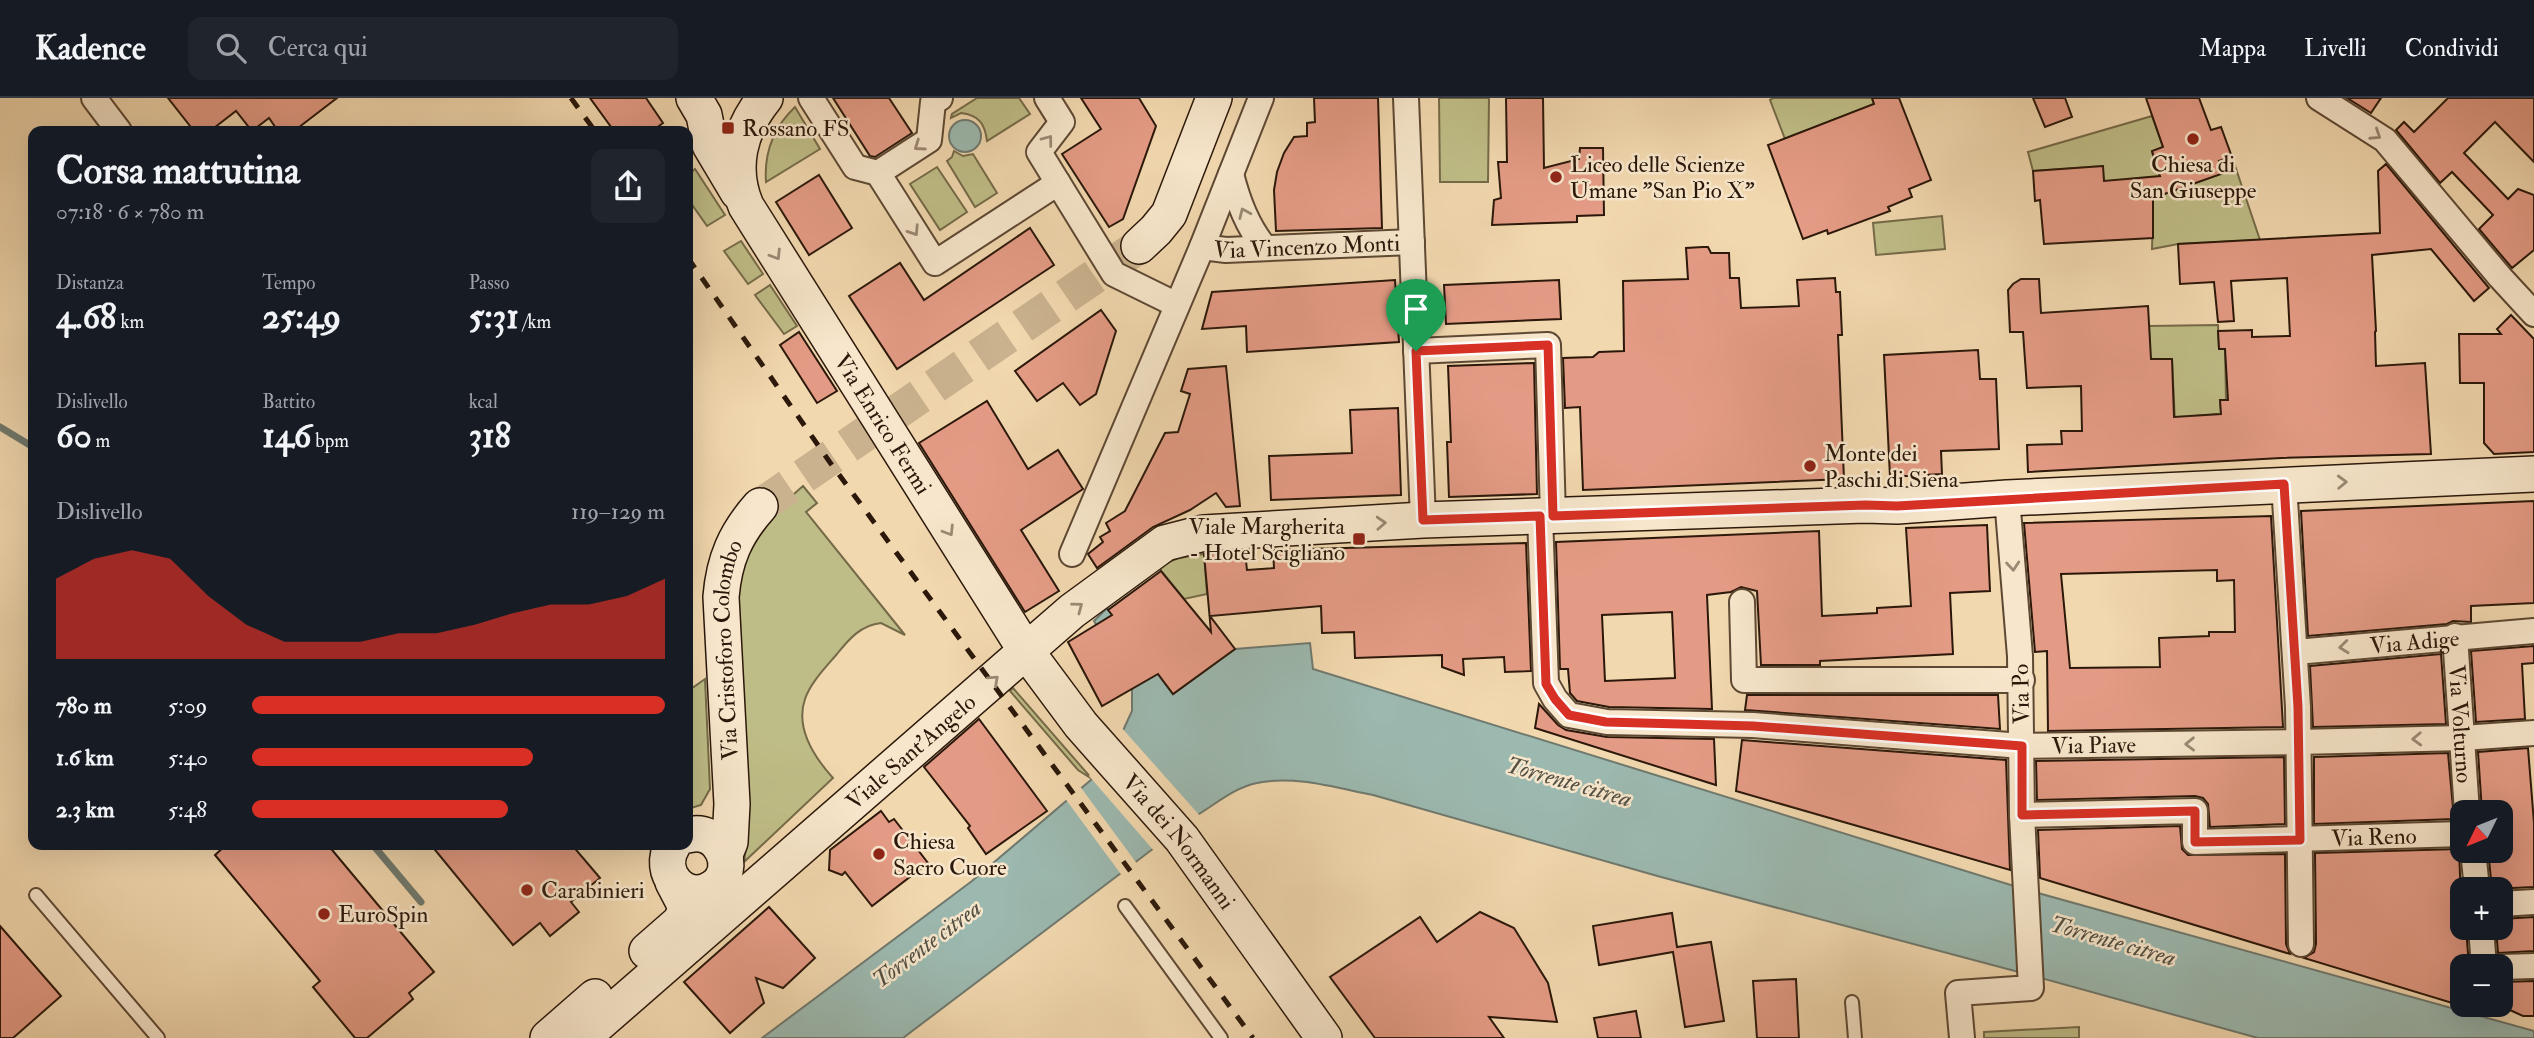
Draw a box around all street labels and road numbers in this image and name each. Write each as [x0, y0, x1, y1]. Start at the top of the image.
street label: Via Vincenzo Monti [1212, 228, 1401, 265]
street label: Via Enrico Fermi [828, 348, 938, 500]
street label: Via Cristoforo Colombo [706, 535, 749, 761]
street label: Via Adige [2369, 623, 2461, 660]
street label: Via Po [2006, 664, 2036, 724]
street label: Via Volturno [2442, 664, 2479, 784]
street label: Viale Sant'Angelo [840, 687, 982, 816]
street label: Via Piave [2051, 730, 2137, 760]
street label: Via dei Normanni [1116, 768, 1242, 915]
street label: Via Reno [2331, 821, 2417, 852]

